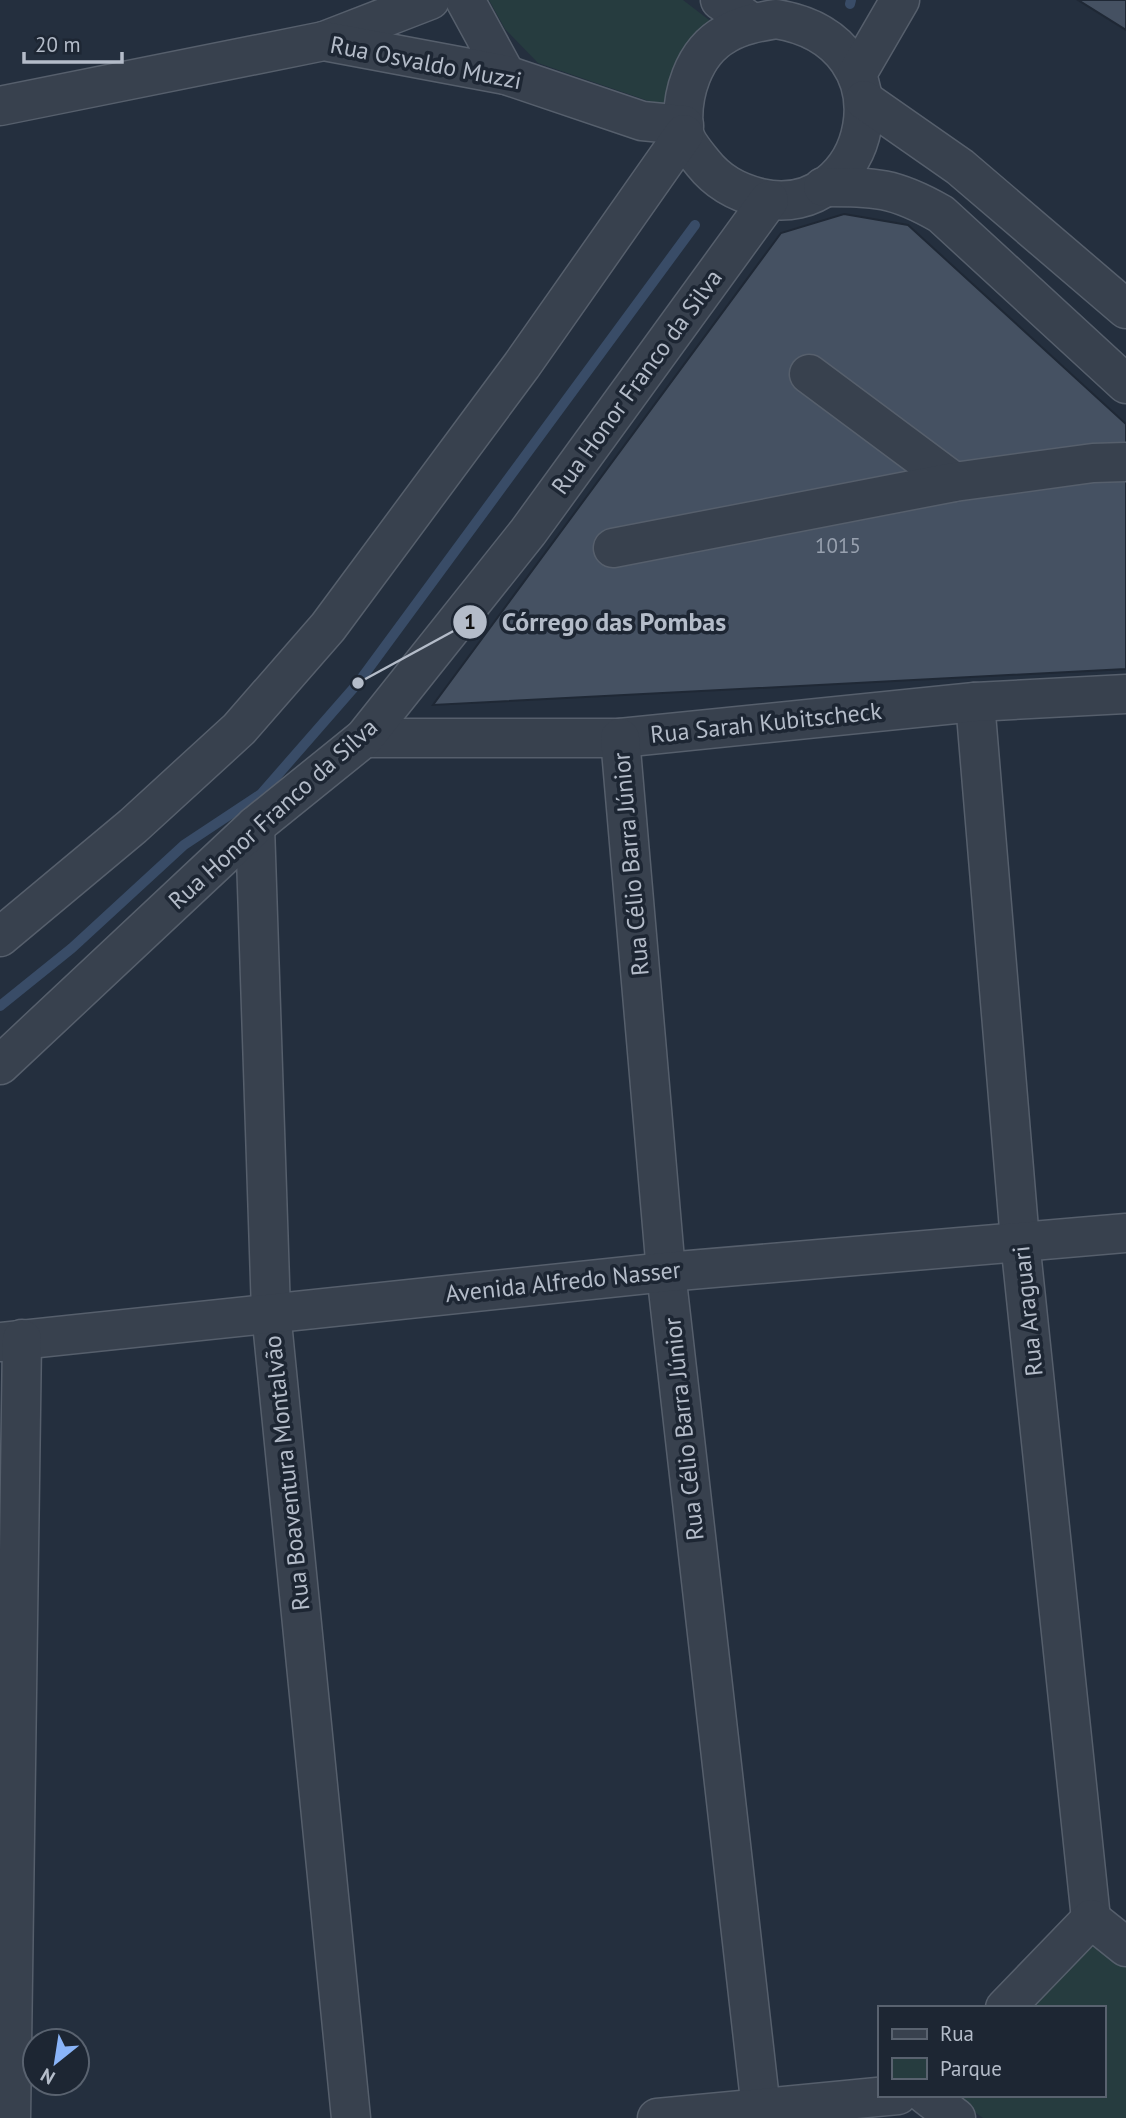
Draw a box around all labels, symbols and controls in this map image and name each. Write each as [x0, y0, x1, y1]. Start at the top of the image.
scale bar [24, 21, 122, 65]
street label: Rua Osvaldo Muzzi [328, 29, 524, 96]
text: 20 m [35, 31, 81, 58]
street label: Rua Honor Franco da Silva [544, 263, 729, 500]
house number: 1015 [815, 532, 861, 559]
callout: Córrego das Pombas [452, 599, 740, 646]
text: Córrego das Pombas [502, 605, 726, 638]
text: 1 [464, 608, 476, 635]
street label: Rua Sarah Kubitscheck [649, 695, 884, 750]
street label: Rua Honor Franco da Silva [162, 711, 384, 916]
street label: Rua Célio Barra Júnior [605, 751, 656, 977]
street label: Rua Araguari [1005, 1244, 1050, 1378]
street label: Avenida Alfredo Nasser [444, 1254, 682, 1309]
street label: Rua Célio Barra Júnior [656, 1316, 711, 1542]
street label: Rua Boaventura Montalvão [257, 1334, 316, 1612]
legend [878, 2006, 1105, 2097]
text: Rua [940, 2020, 974, 2047]
north arrow [21, 2027, 91, 2097]
text: Parque [940, 2055, 1002, 2082]
text: N [36, 2063, 59, 2090]

